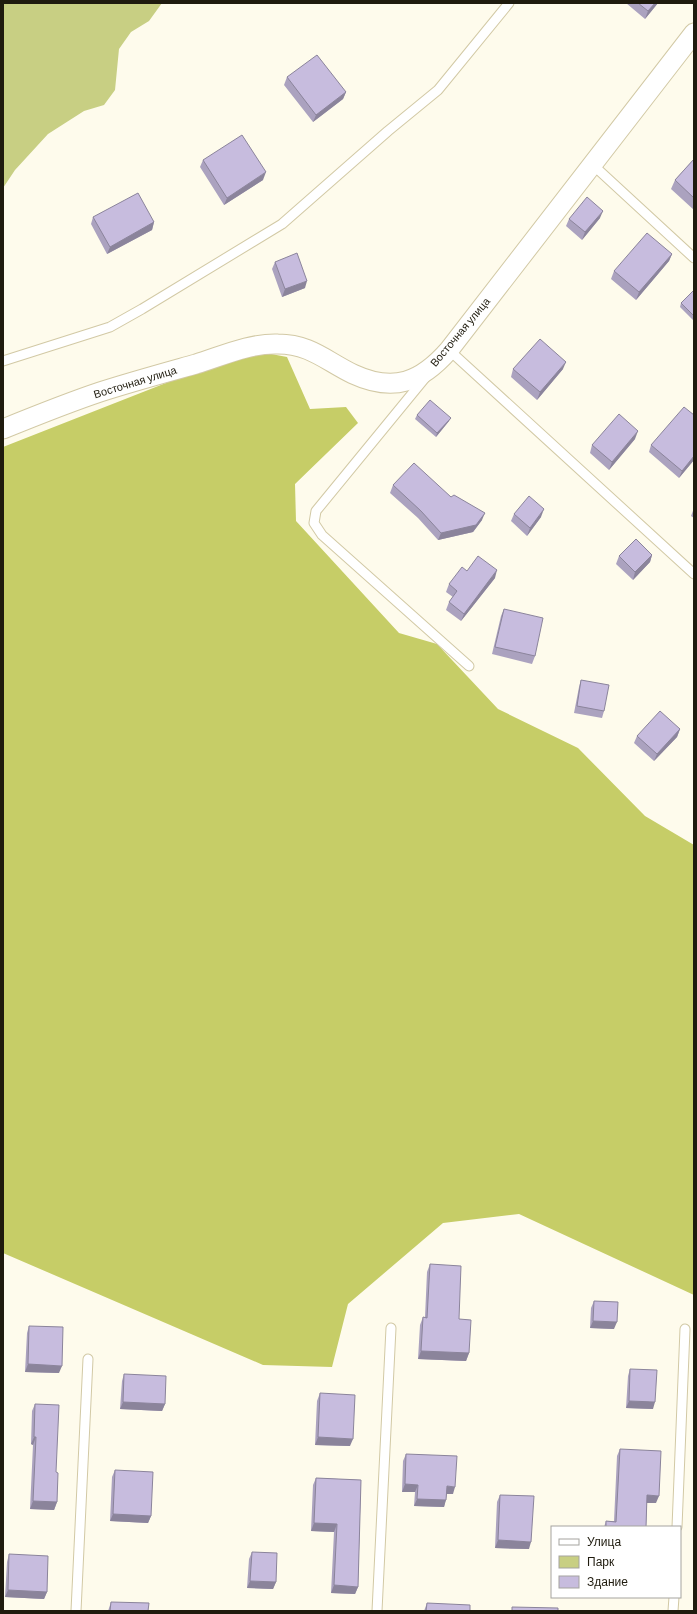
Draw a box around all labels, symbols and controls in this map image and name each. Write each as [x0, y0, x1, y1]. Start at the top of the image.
street label: Восточная улица [427, 294, 493, 369]
street label: Восточная улица [92, 362, 179, 400]
legend [551, 1526, 681, 1598]
text: Улица [587, 1534, 621, 1549]
text: Парк [587, 1554, 615, 1569]
text: Здание [587, 1574, 628, 1589]

